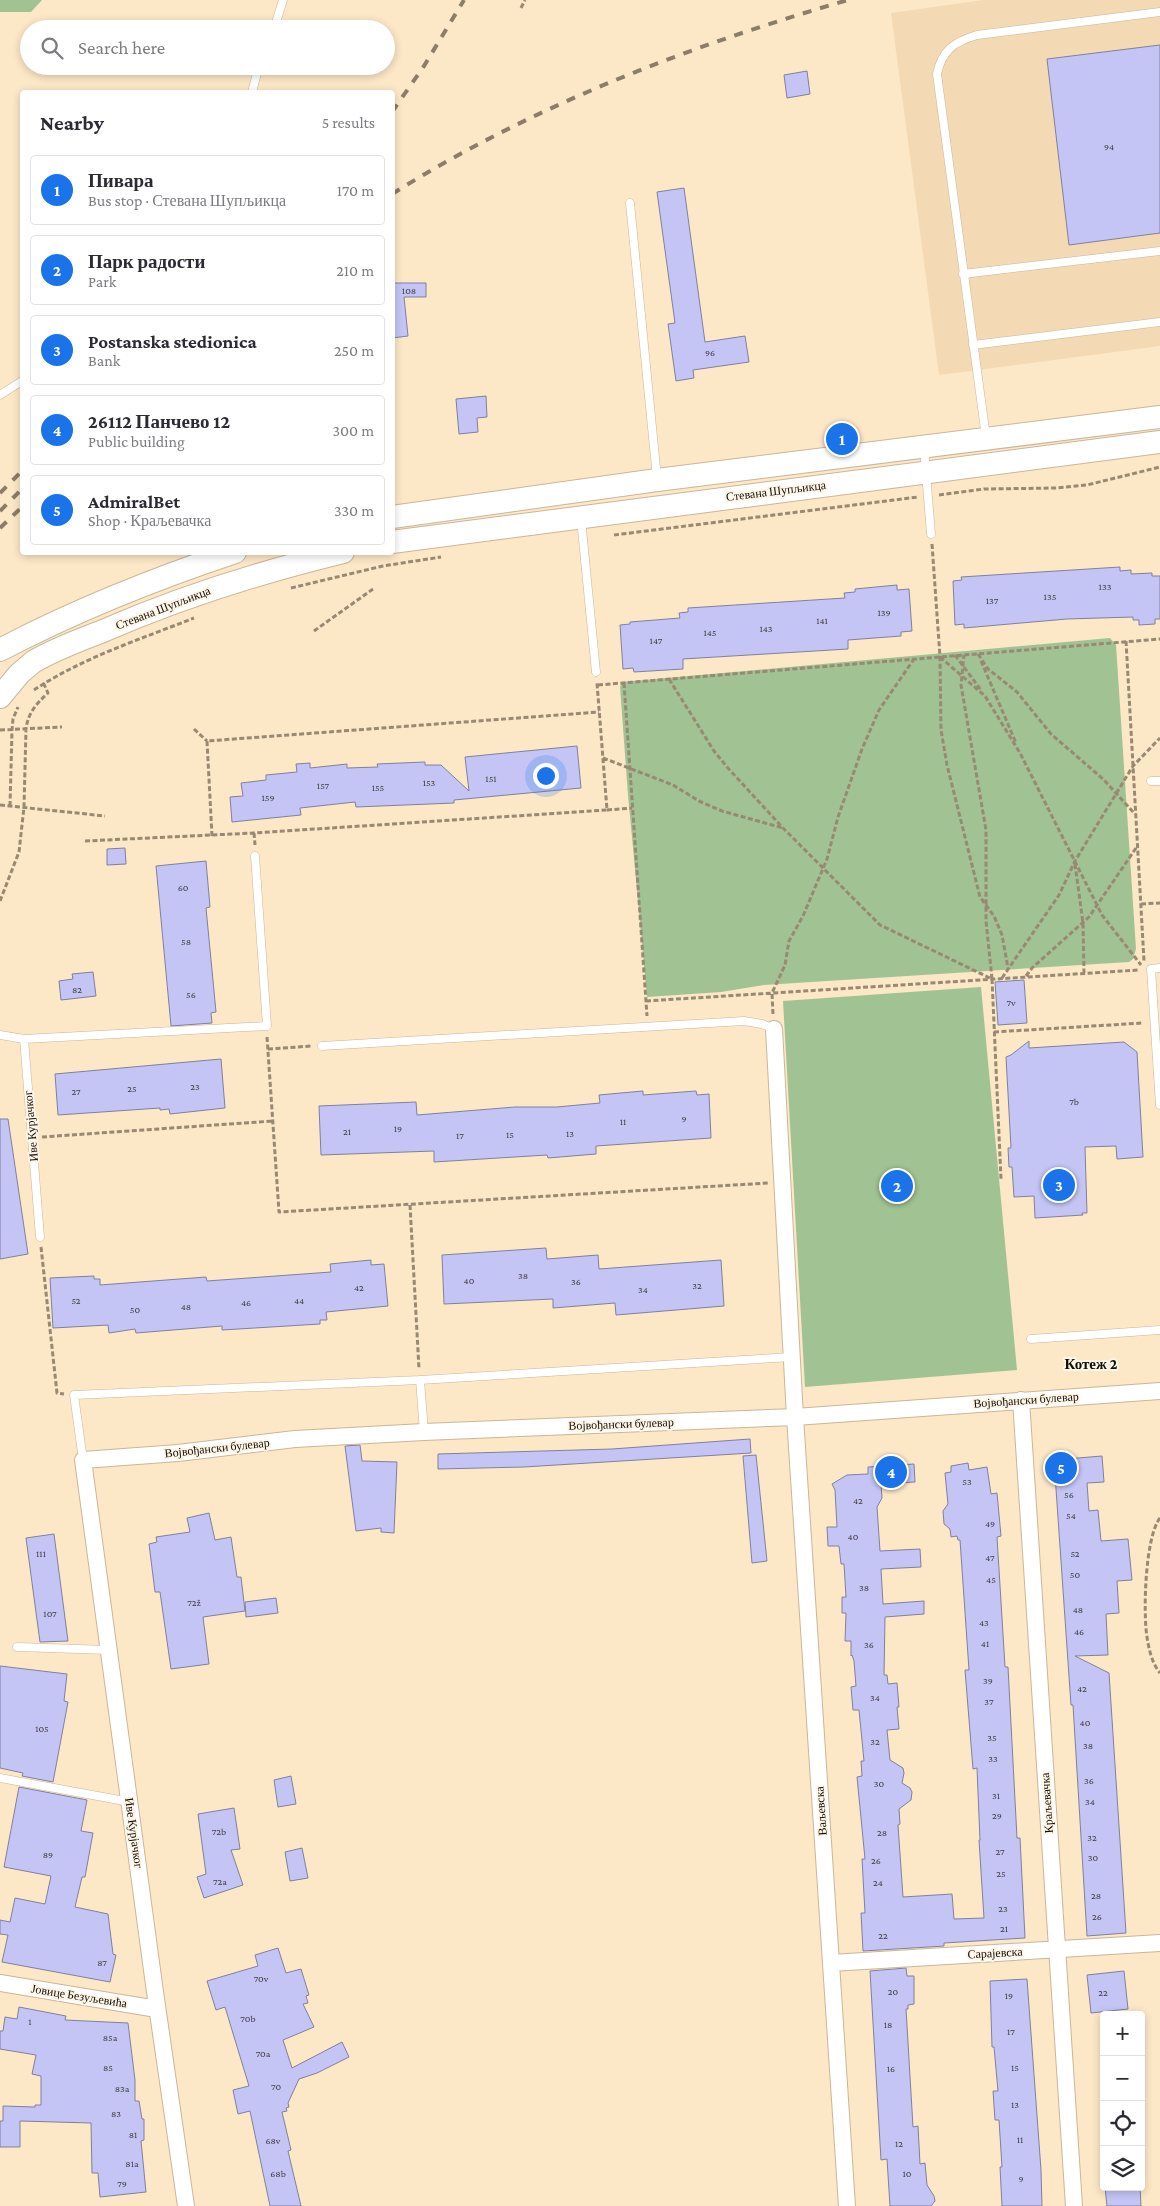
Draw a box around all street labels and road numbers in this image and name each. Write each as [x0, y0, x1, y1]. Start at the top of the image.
street label: Стевана Шупљикца [725, 478, 827, 504]
street label: Стевана Шупљикца [114, 583, 213, 633]
street label: Иве Курјачког [21, 1090, 41, 1162]
street label: Војвођански булевар [973, 1389, 1079, 1411]
street label: Војвођански булевар [568, 1415, 674, 1433]
street label: Војвођански булевар [164, 1436, 270, 1460]
street label: Краљевачка [1038, 1772, 1056, 1834]
street label: Ваљевска [812, 1785, 830, 1836]
street label: Иве Курјачког [122, 1797, 146, 1869]
street label: Сарајевска [967, 1945, 1024, 1961]
street label: Јовице Безуљевића [30, 1981, 129, 2011]

